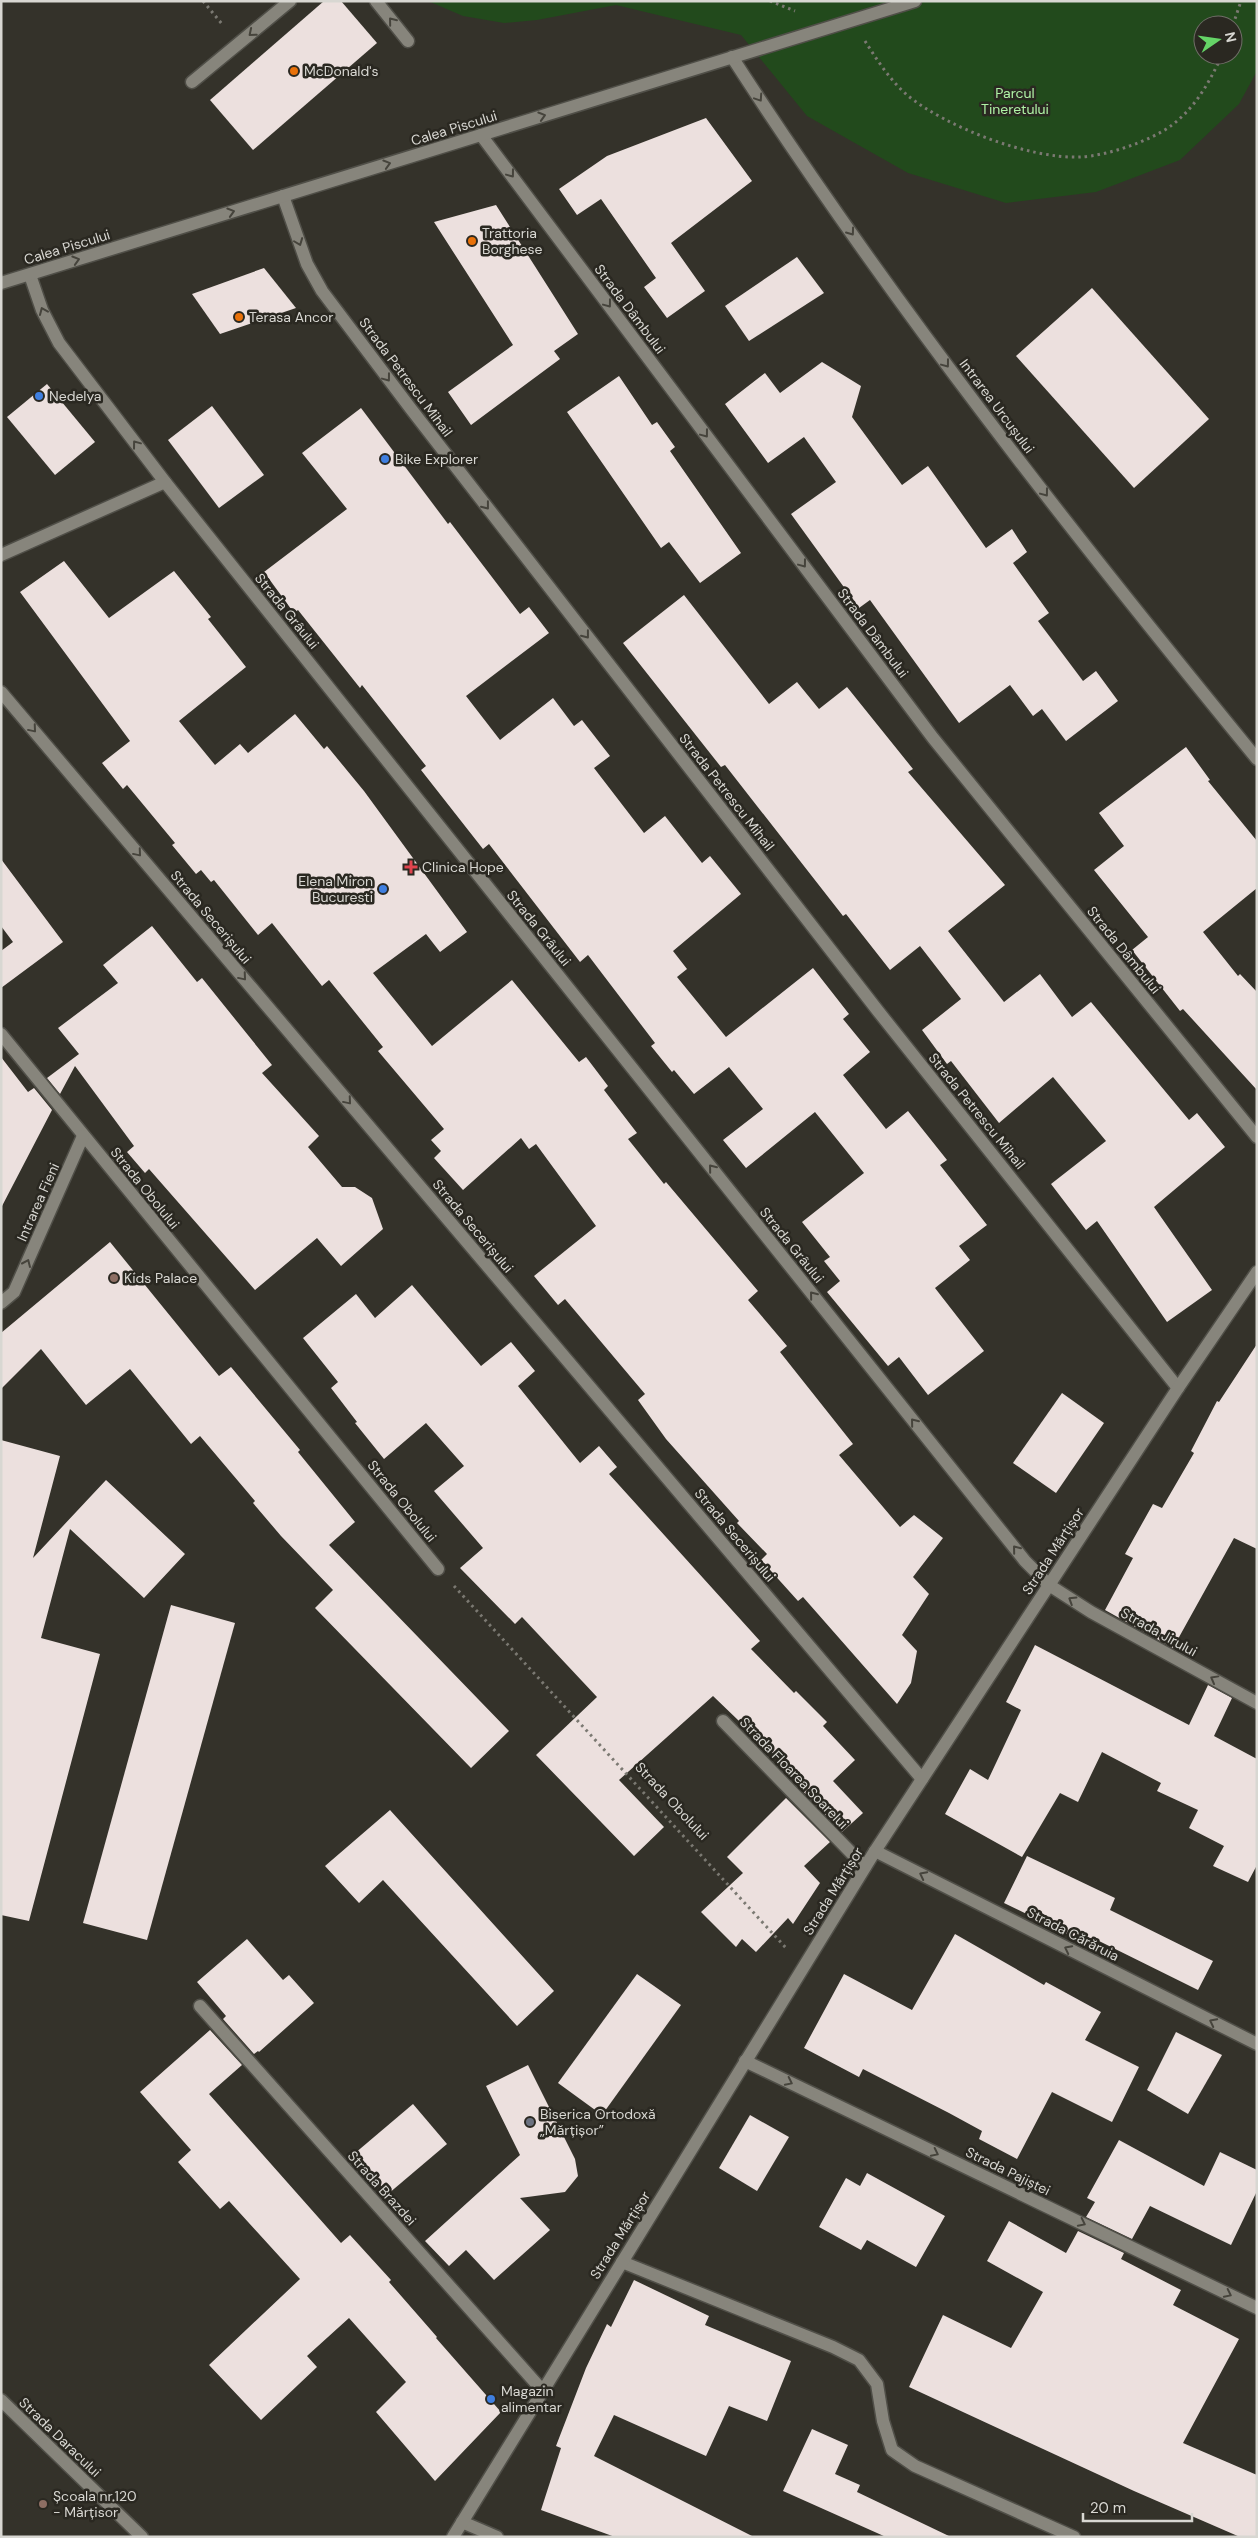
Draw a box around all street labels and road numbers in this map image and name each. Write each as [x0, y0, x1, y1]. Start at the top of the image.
street label: Calea Piscului [409, 106, 499, 150]
street label: Calea Piscului [22, 225, 112, 269]
street label: Strada Dâmbului [590, 261, 670, 357]
street label: Strada Petrescu Mihail [355, 314, 457, 440]
street label: Intrarea Urcușului [956, 355, 1038, 457]
street label: Strada Grâului [251, 569, 323, 653]
street label: Strada Dâmbului [833, 585, 913, 681]
street label: Strada Petrescu Mihail [675, 730, 779, 854]
street label: Strada Secerișului [167, 867, 255, 967]
street label: Strada Grâului [503, 886, 575, 970]
street label: Strada Dâmbului [1083, 903, 1165, 997]
street label: Strada Petrescu Mihail [925, 1049, 1029, 1173]
street label: Strada Obolului [107, 1143, 183, 1233]
street label: Intrarea Fieni [13, 1160, 63, 1244]
street label: Strada Secerișului [429, 1176, 517, 1276]
street label: Strada Grâului [756, 1203, 828, 1287]
street label: Strada Obolului [364, 1456, 440, 1546]
street label: Strada Secerișului [691, 1485, 779, 1585]
street label: Strada Mărțișor [1018, 1504, 1088, 1598]
street label: Strada Jirului [1118, 1604, 1200, 1660]
street label: Strada Floarea Soarelui [736, 1713, 852, 1833]
street label: Strada Obolului [631, 1758, 713, 1844]
street label: Strada Mărțișor [799, 1844, 867, 1938]
street label: Strada Cărăruia [1024, 1903, 1122, 1965]
street label: Strada Pajiștei [963, 2143, 1053, 2199]
street label: Strada Brazdei [344, 2147, 420, 2229]
street label: Strada Mărțișor [586, 2188, 654, 2282]
street label: Strada Daracului [15, 2393, 105, 2481]

